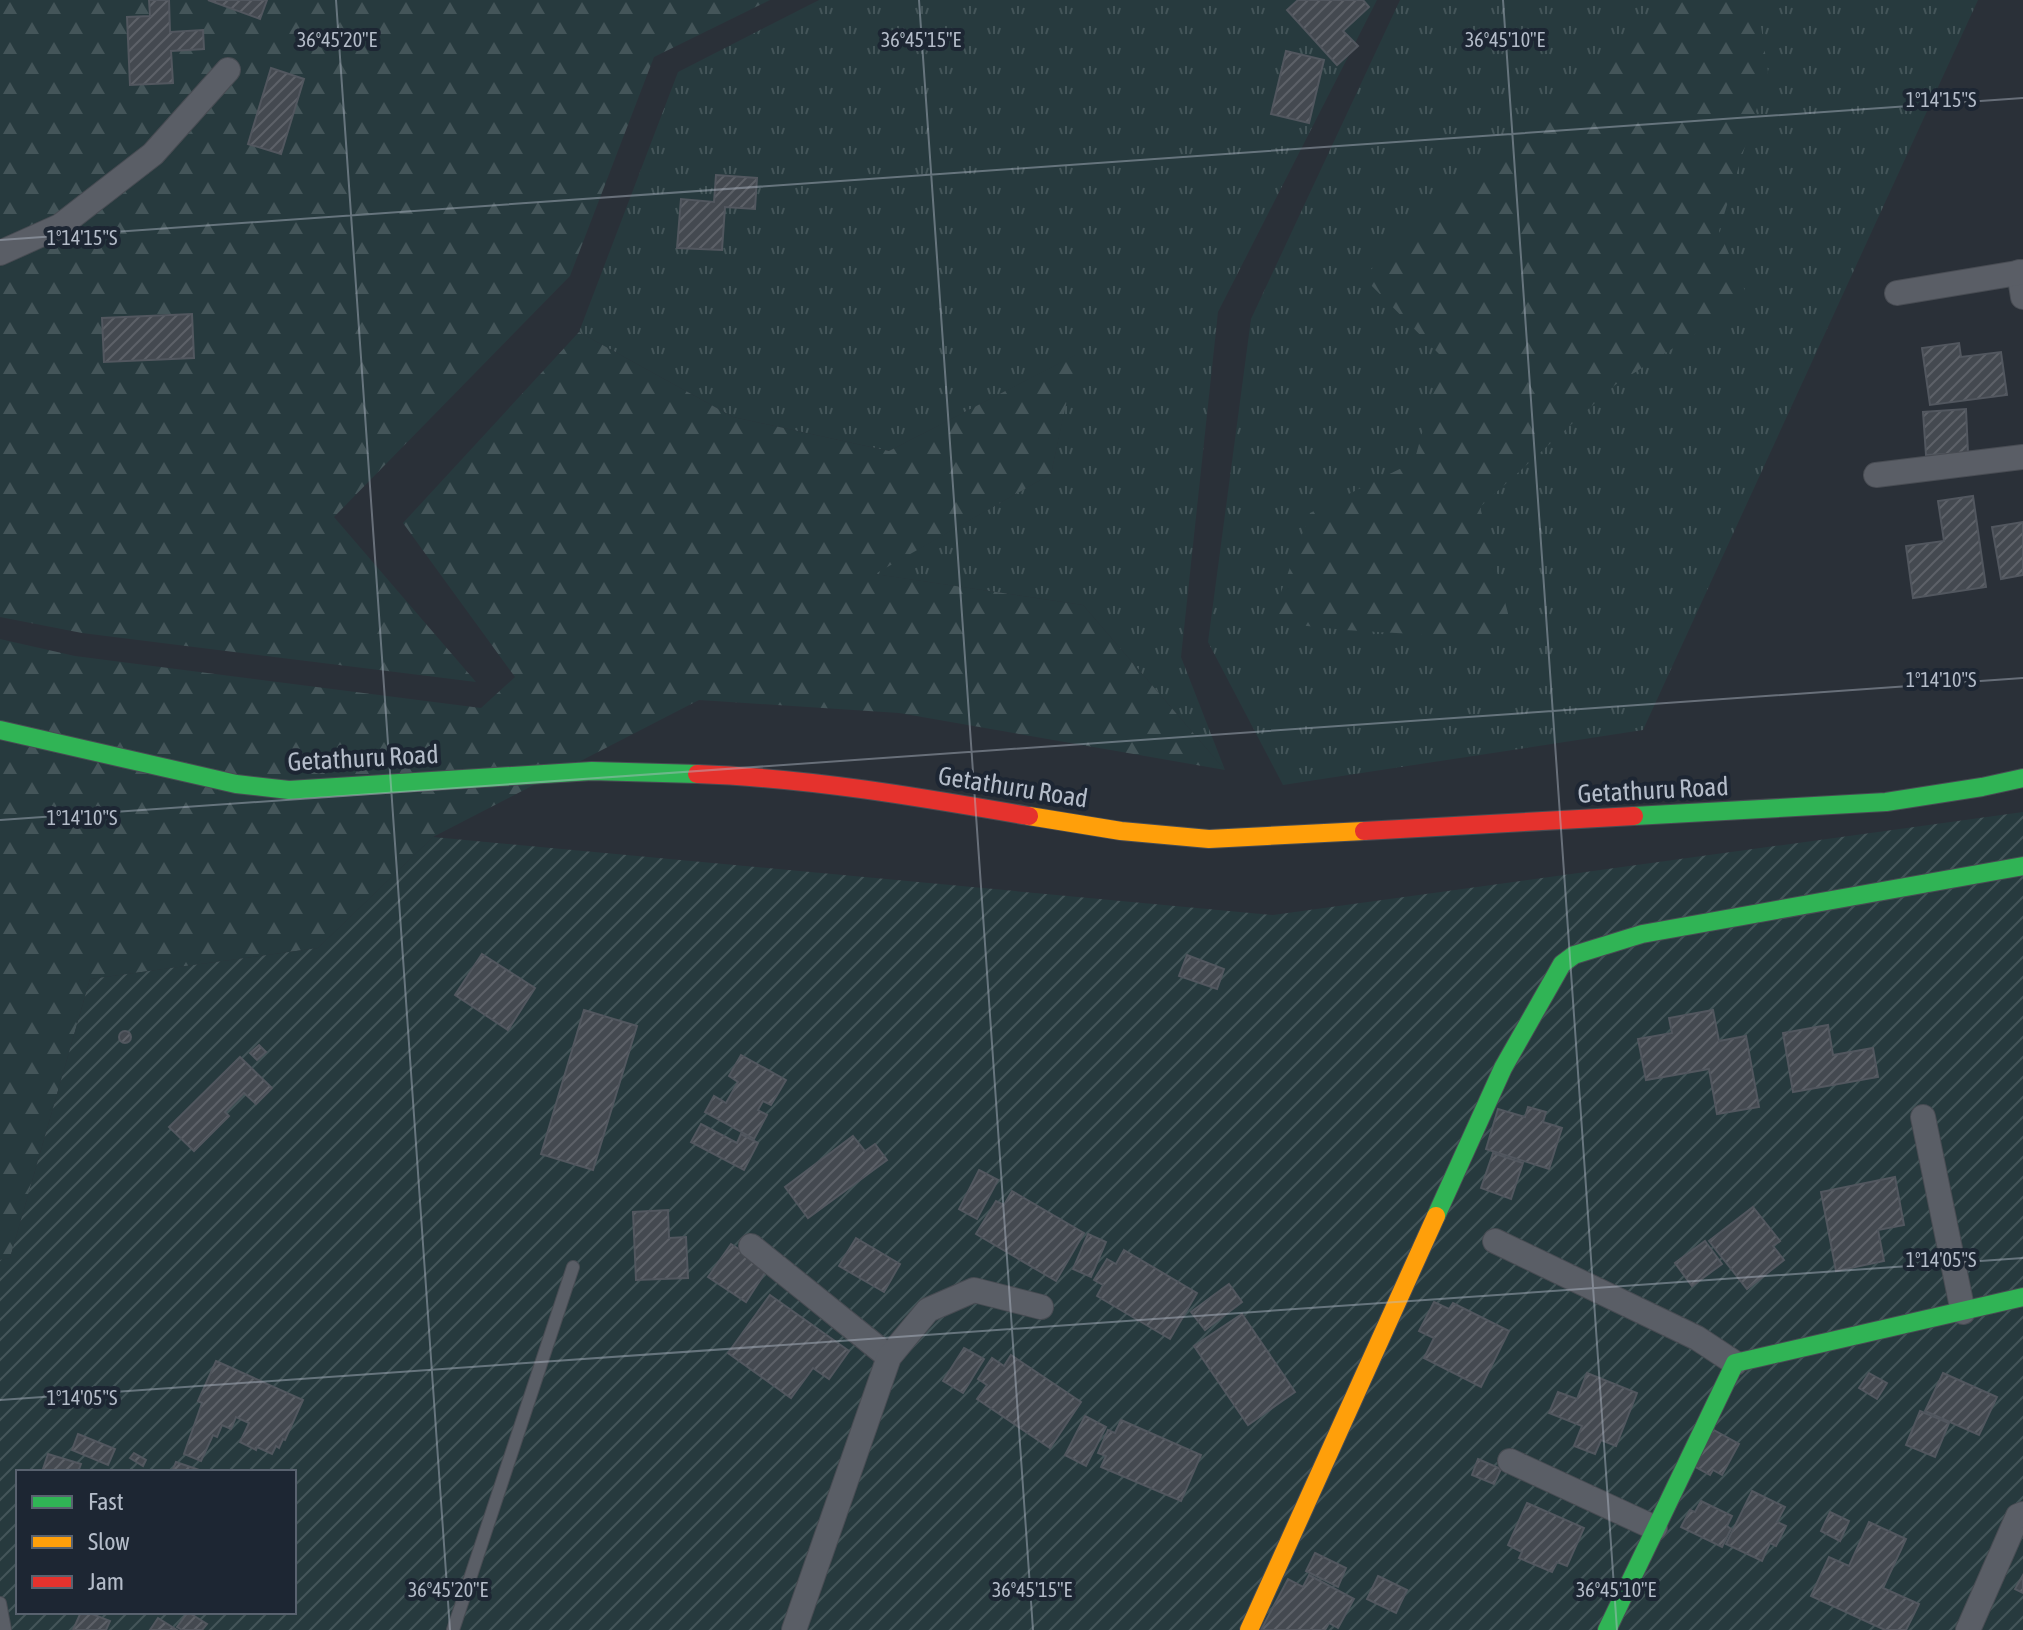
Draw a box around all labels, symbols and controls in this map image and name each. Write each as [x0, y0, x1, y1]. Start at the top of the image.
text: 36°45'20"E [297, 28, 378, 51]
text: 36°45'15"E [881, 28, 962, 51]
text: 36°45'10"E [1465, 28, 1546, 51]
text: 1°14'15"S [1906, 88, 1976, 111]
text: 1°14'15"S [47, 226, 117, 249]
text: 1°14'10"S [1906, 668, 1976, 691]
street label: Getathuru Road [287, 739, 439, 777]
street label: Getathuru Road [936, 760, 1090, 814]
street label: Getathuru Road [1577, 771, 1729, 809]
text: 1°14'10"S [47, 806, 117, 829]
text: 1°14'05"S [1906, 1248, 1976, 1271]
text: 1°14'05"S [47, 1386, 117, 1409]
legend [16, 1470, 296, 1614]
text: Fast [88, 1488, 124, 1515]
text: Slow [88, 1528, 130, 1555]
text: Jam [88, 1568, 124, 1595]
text: 36°45'20"E [408, 1578, 489, 1601]
text: 36°45'15"E [992, 1578, 1073, 1601]
text: 36°45'10"E [1576, 1578, 1657, 1601]

